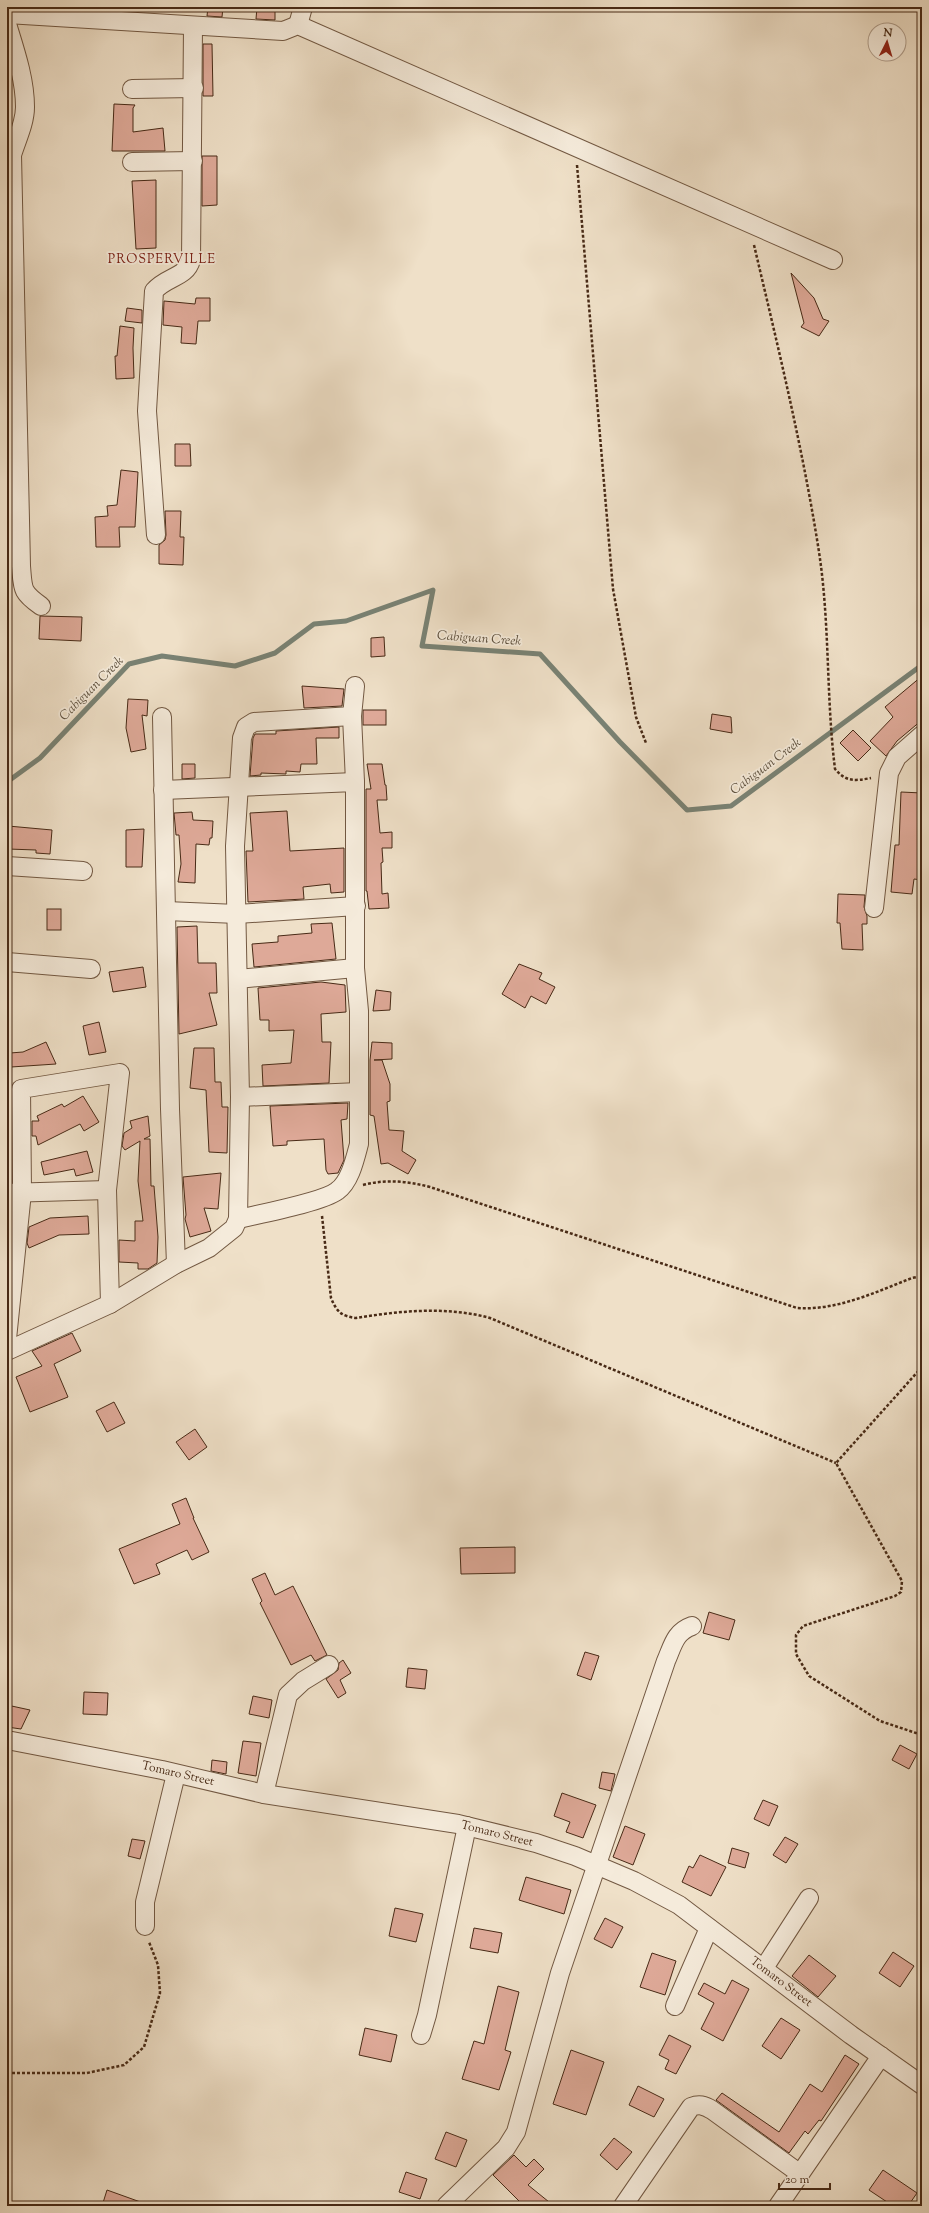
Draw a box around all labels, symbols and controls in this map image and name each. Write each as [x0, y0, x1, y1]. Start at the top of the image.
north arrow [867, 22, 907, 62]
text: N [882, 25, 893, 41]
district label: PROSPERVILLE [108, 251, 216, 269]
water label: Cabiguan Creek [436, 627, 522, 651]
water label: Cabiguan Creek [56, 653, 128, 725]
water label: Cabiguan Creek [727, 734, 805, 800]
street label: Tomaro Street [140, 1757, 216, 1791]
street label: Tomaro Street [459, 1816, 535, 1852]
street label: Tomaro Street [746, 1953, 816, 2011]
scale bar [779, 2165, 830, 2191]
text: 20 m [785, 2171, 810, 2189]

